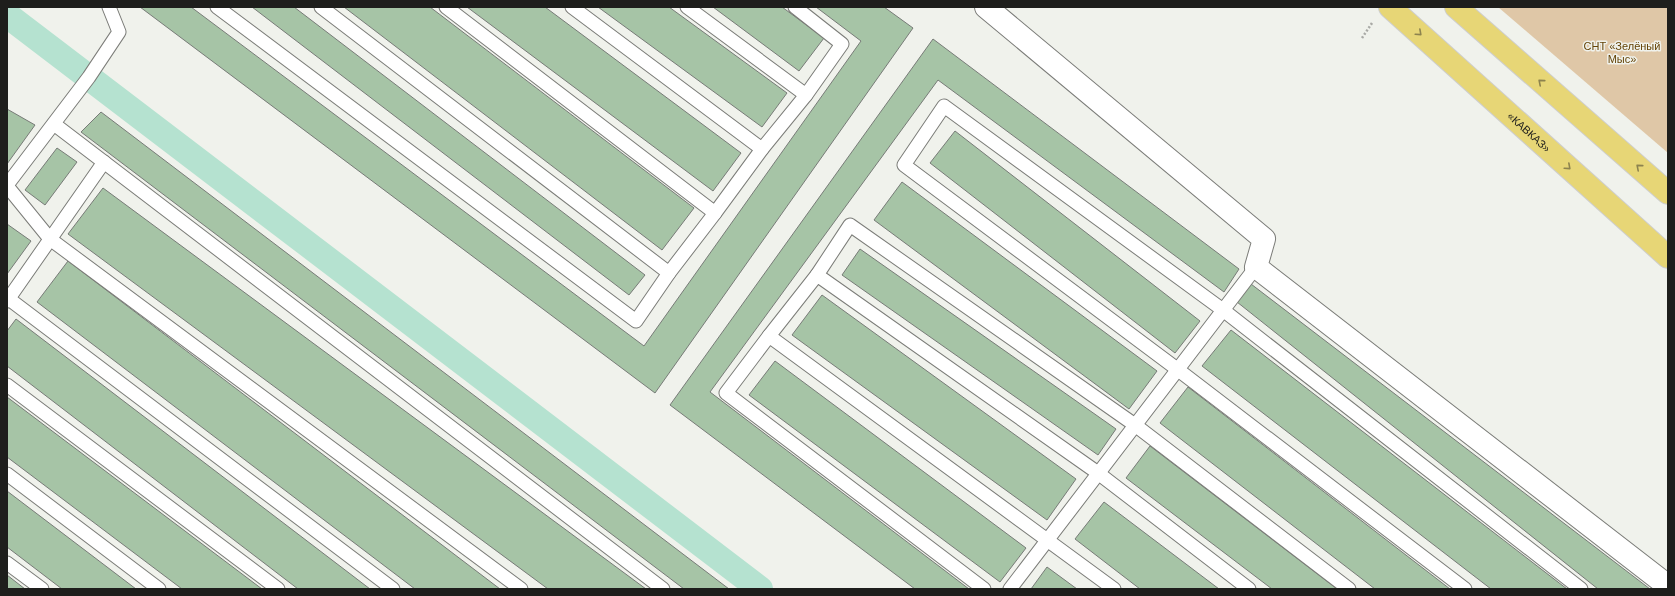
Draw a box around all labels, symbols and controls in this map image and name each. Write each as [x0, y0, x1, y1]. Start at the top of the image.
one-way arrow [1414, 28, 1422, 36]
park label: СНТ «Зелёный Мыс» [1584, 40, 1660, 65]
one-way arrow [1538, 79, 1546, 86]
street label: «КАВКАЗ» [1505, 110, 1553, 154]
one-way arrow [1563, 162, 1570, 169]
one-way arrow [1636, 165, 1643, 172]

